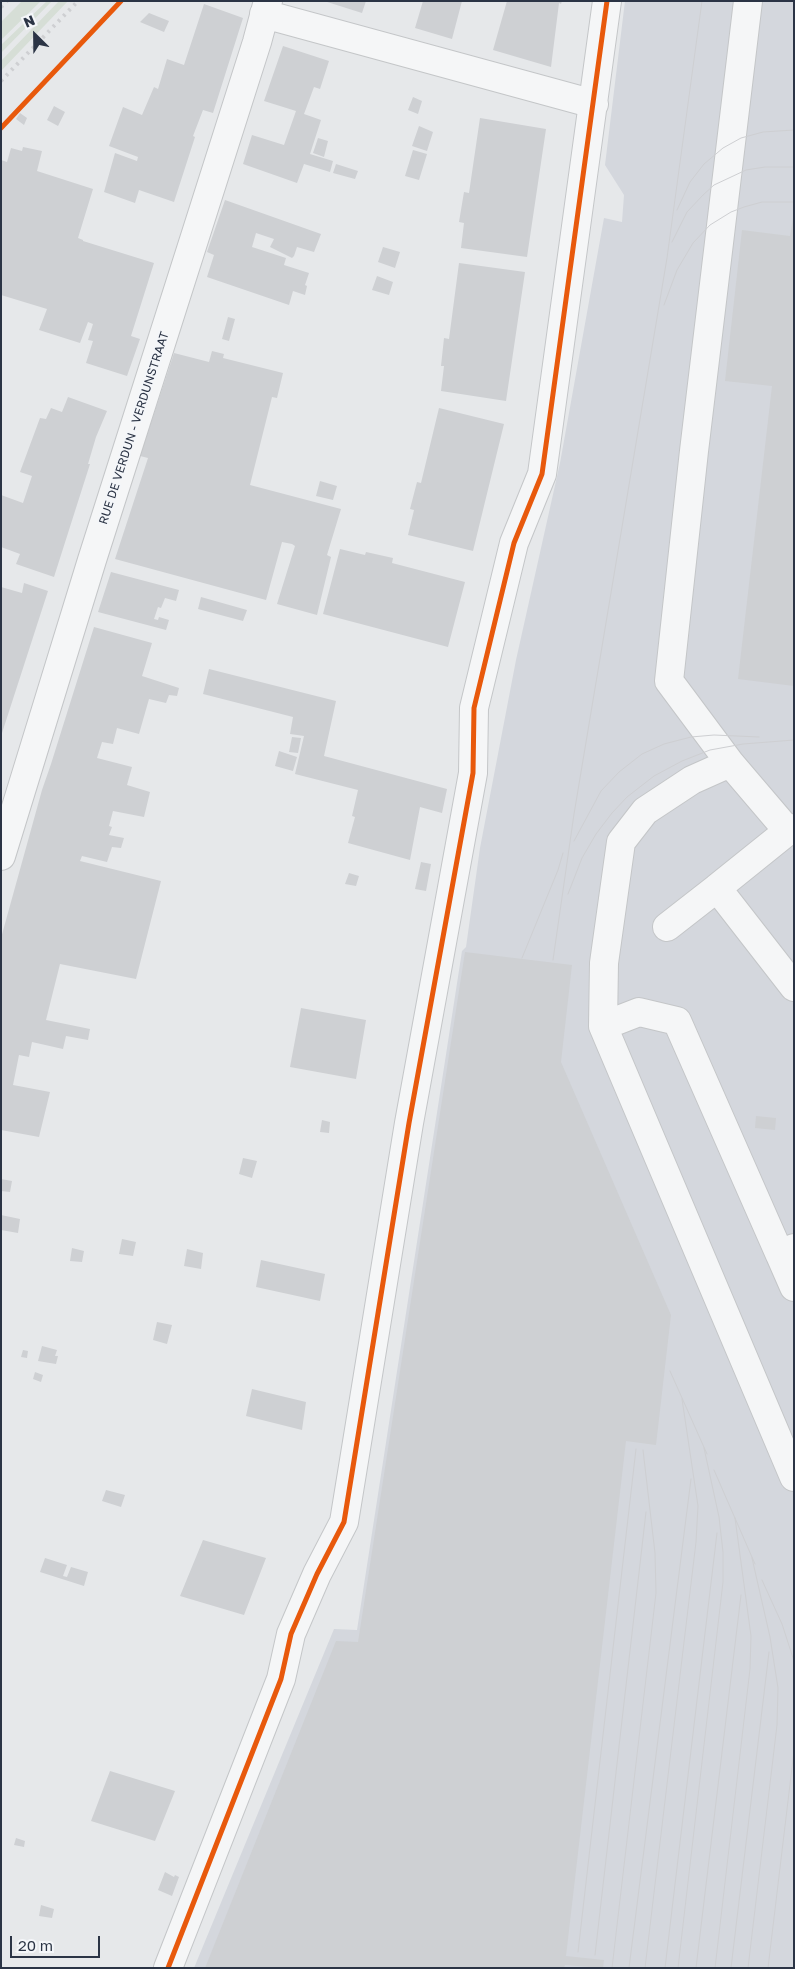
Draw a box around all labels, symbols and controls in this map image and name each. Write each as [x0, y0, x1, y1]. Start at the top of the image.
north arrow [10, 10, 60, 60]
text: N [21, 11, 37, 31]
street label: RUE DE VERDUN - VERDUNSTRAAT [96, 330, 172, 526]
scale bar [12, 1926, 102, 1958]
text: 20 m [18, 1936, 53, 1954]

